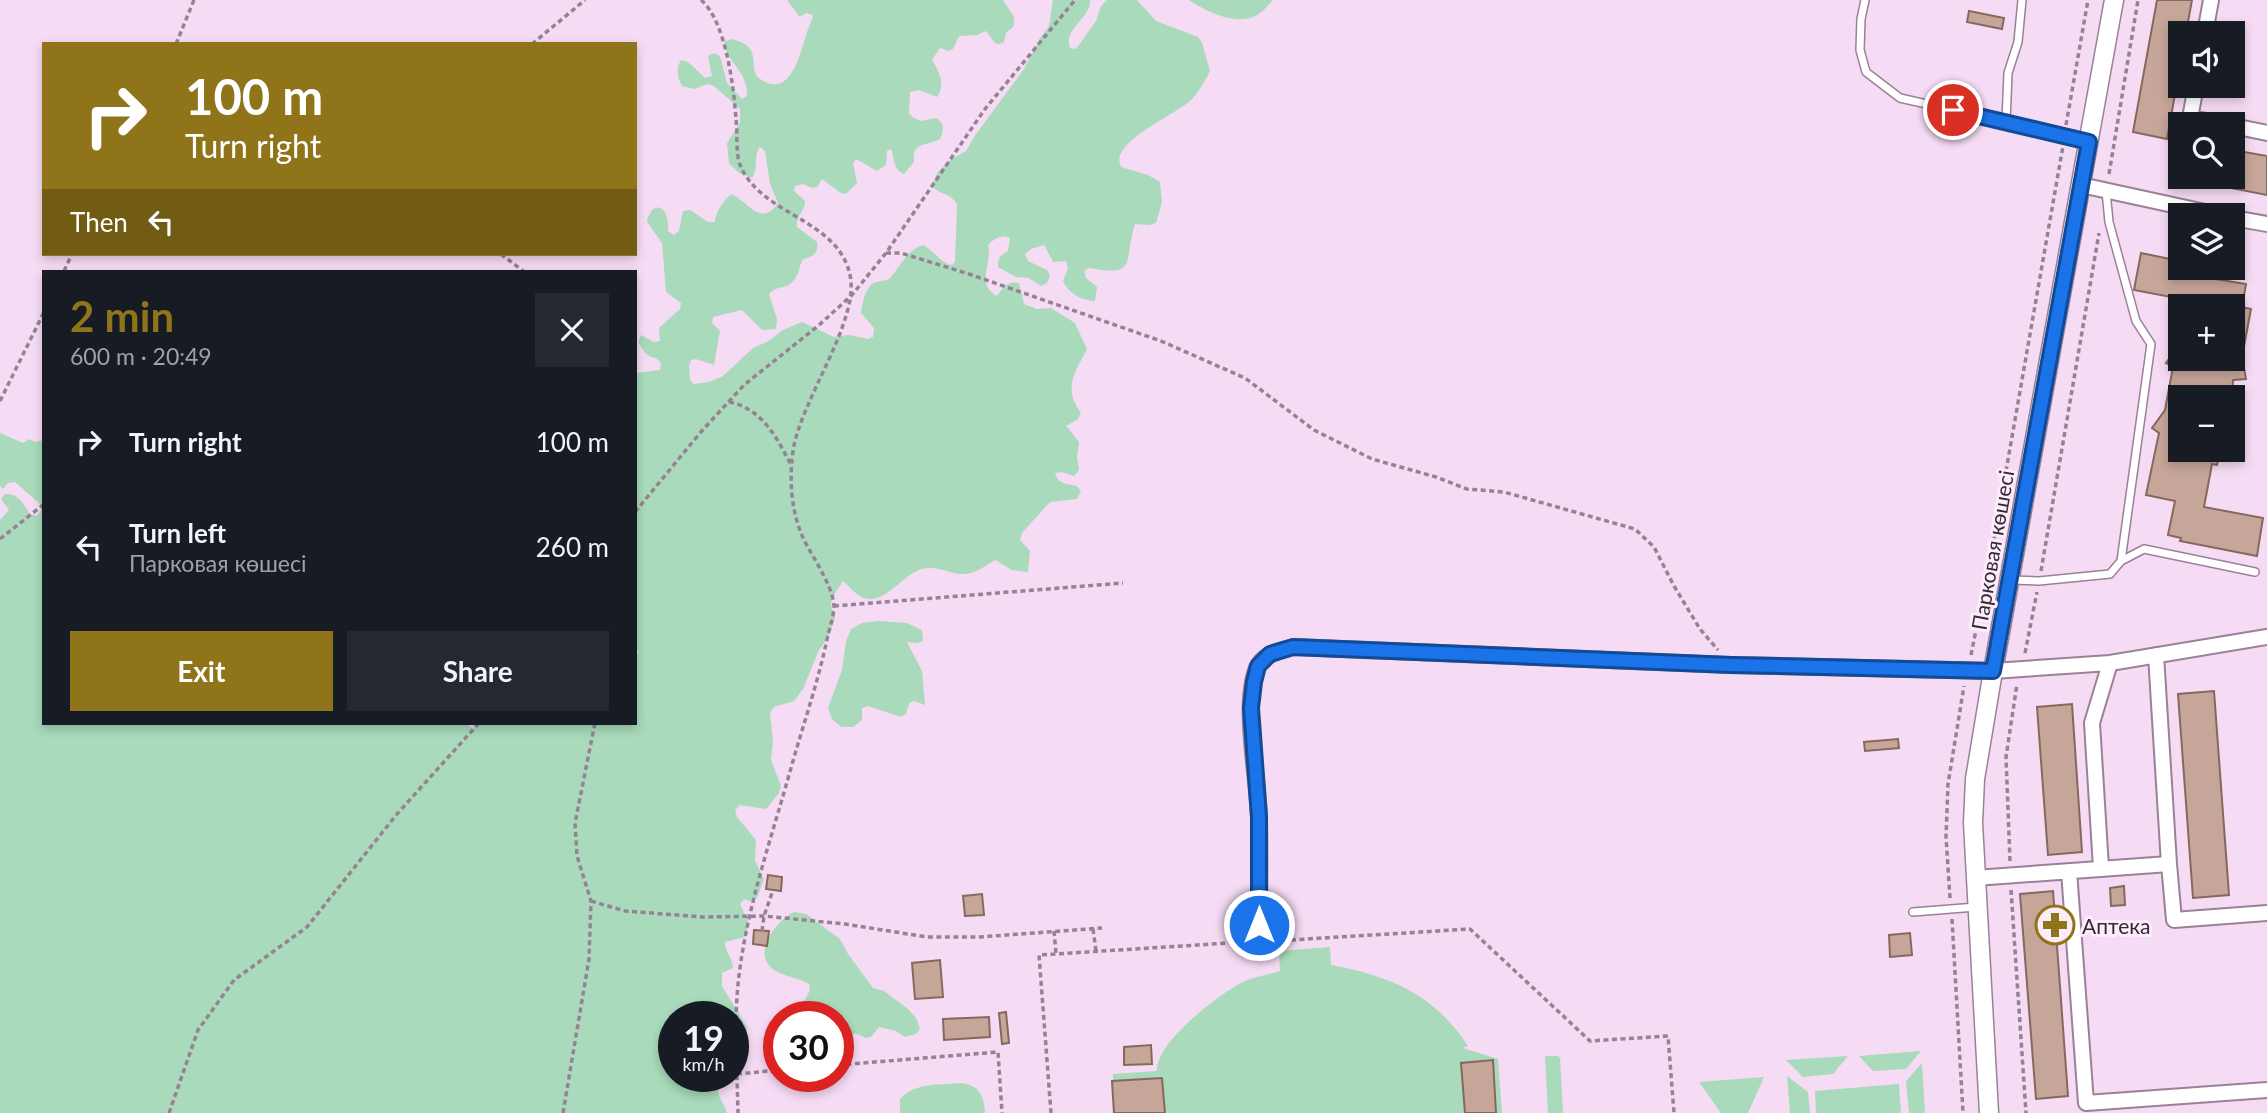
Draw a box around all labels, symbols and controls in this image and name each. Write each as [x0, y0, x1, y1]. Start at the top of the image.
map controls [2168, 21, 2245, 462]
button: sound [2168, 21, 2245, 98]
text: 100 m [185, 67, 323, 125]
icon: right [70, 70, 161, 161]
pin [1923, 80, 1983, 140]
icon: arrive [1934, 91, 1972, 129]
button: search [2168, 112, 2245, 189]
text: Turn right [185, 126, 321, 165]
icon: left [142, 203, 180, 241]
button: layers [2168, 203, 2245, 280]
text: Then [70, 206, 128, 238]
text: 2 min [70, 291, 174, 341]
button: close [535, 293, 609, 367]
button: + [2168, 294, 2245, 371]
text: 600 m · 20:49 [70, 342, 212, 370]
button: − [2168, 385, 2245, 462]
icon: right [70, 423, 108, 461]
text: Turn right [129, 426, 242, 458]
text: 100 m [536, 426, 609, 458]
street label: Парковая көшесі [1966, 468, 2018, 632]
text: Turn left [129, 517, 226, 549]
icon: left [70, 528, 108, 566]
text: 260 m [536, 531, 609, 563]
text: Парковая көшесі [129, 549, 307, 577]
button: Exit [70, 631, 333, 711]
button: Share [347, 631, 609, 711]
position arrow [1222, 888, 1296, 962]
pharmacy icon: Аптека [2034, 904, 2076, 946]
place label: Аптека [2082, 913, 2151, 938]
speed limit sign: 30 [763, 1001, 854, 1092]
text: 19 [683, 1016, 724, 1058]
text: km/h [682, 1053, 725, 1075]

